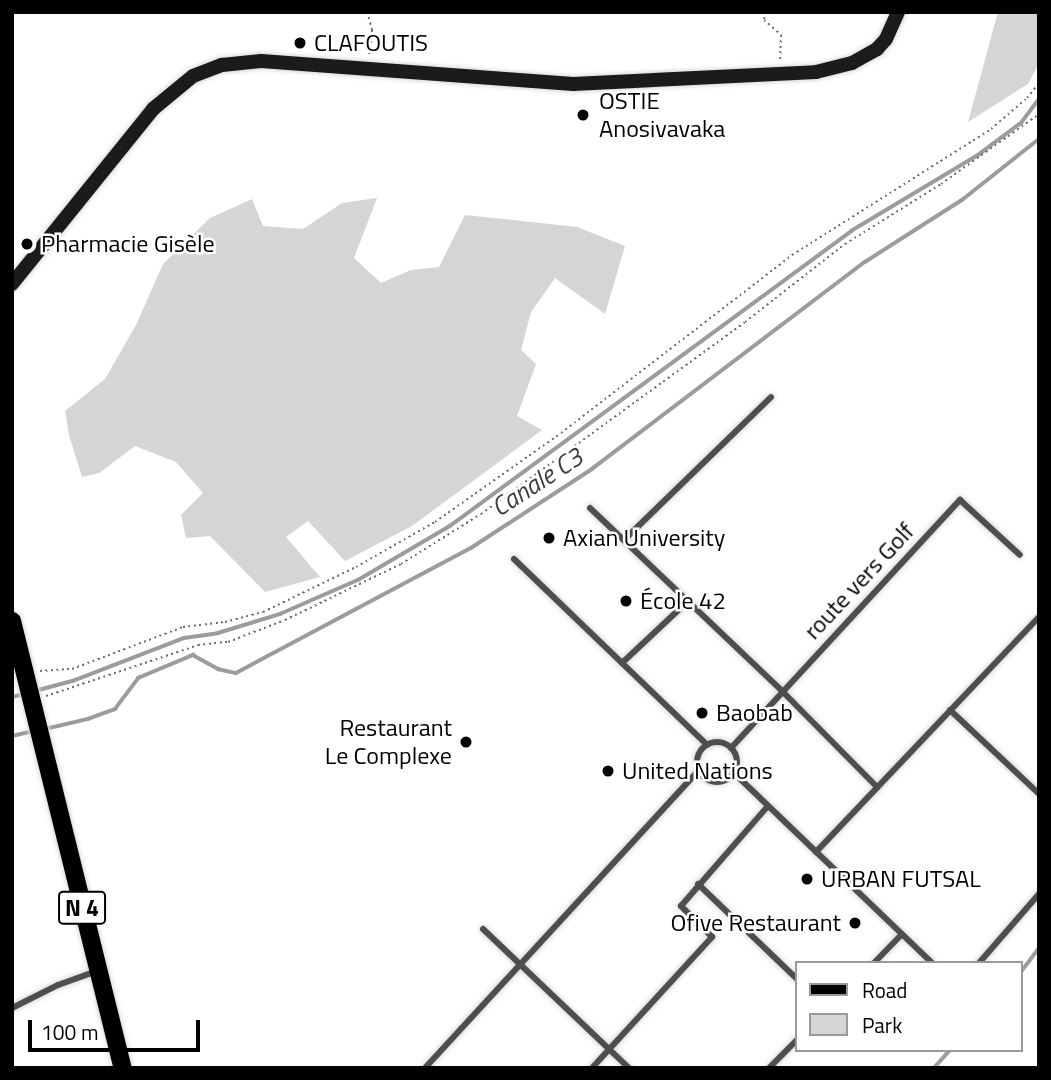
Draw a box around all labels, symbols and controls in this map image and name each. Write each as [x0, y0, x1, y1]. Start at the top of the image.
place label: CLAFOUTIS [314, 29, 428, 57]
marker: CLAFOUTIS [292, 35, 308, 51]
place label: OSTIE Anosivavaka [599, 87, 725, 143]
marker: OSTIE Anosivavaka [573, 105, 593, 125]
place label: Pharmacie Gisèle [41, 230, 215, 258]
marker: Pharmacie Gisèle [19, 236, 35, 252]
water label: Canale C3 [485, 441, 589, 523]
street label: route vers Golf [798, 517, 920, 645]
place label: Axian University [563, 524, 725, 552]
marker: Axian University [541, 530, 557, 546]
place label: École 42 [640, 587, 726, 615]
marker: École 42 [618, 593, 634, 609]
place label: Baobab [716, 699, 793, 727]
marker: Baobab [694, 705, 710, 721]
place label: Restaurant Le Complexe [325, 714, 452, 770]
marker: Restaurant Le Complexe [458, 734, 474, 750]
place label: United Nations [622, 757, 773, 785]
marker: United Nations [600, 763, 616, 779]
place label: URBAN FUTSAL [821, 865, 981, 893]
marker: URBAN FUTSAL [799, 871, 815, 887]
road number: N 4 [57, 888, 106, 928]
place label: Ofive Restaurant [671, 909, 841, 937]
marker: Ofive Restaurant [847, 915, 863, 931]
legend [796, 961, 1023, 1052]
text: Road [862, 974, 907, 1006]
scale bar [32, 1006, 203, 1050]
text: Park [862, 1009, 902, 1041]
text: 100 m [41, 1016, 98, 1048]

